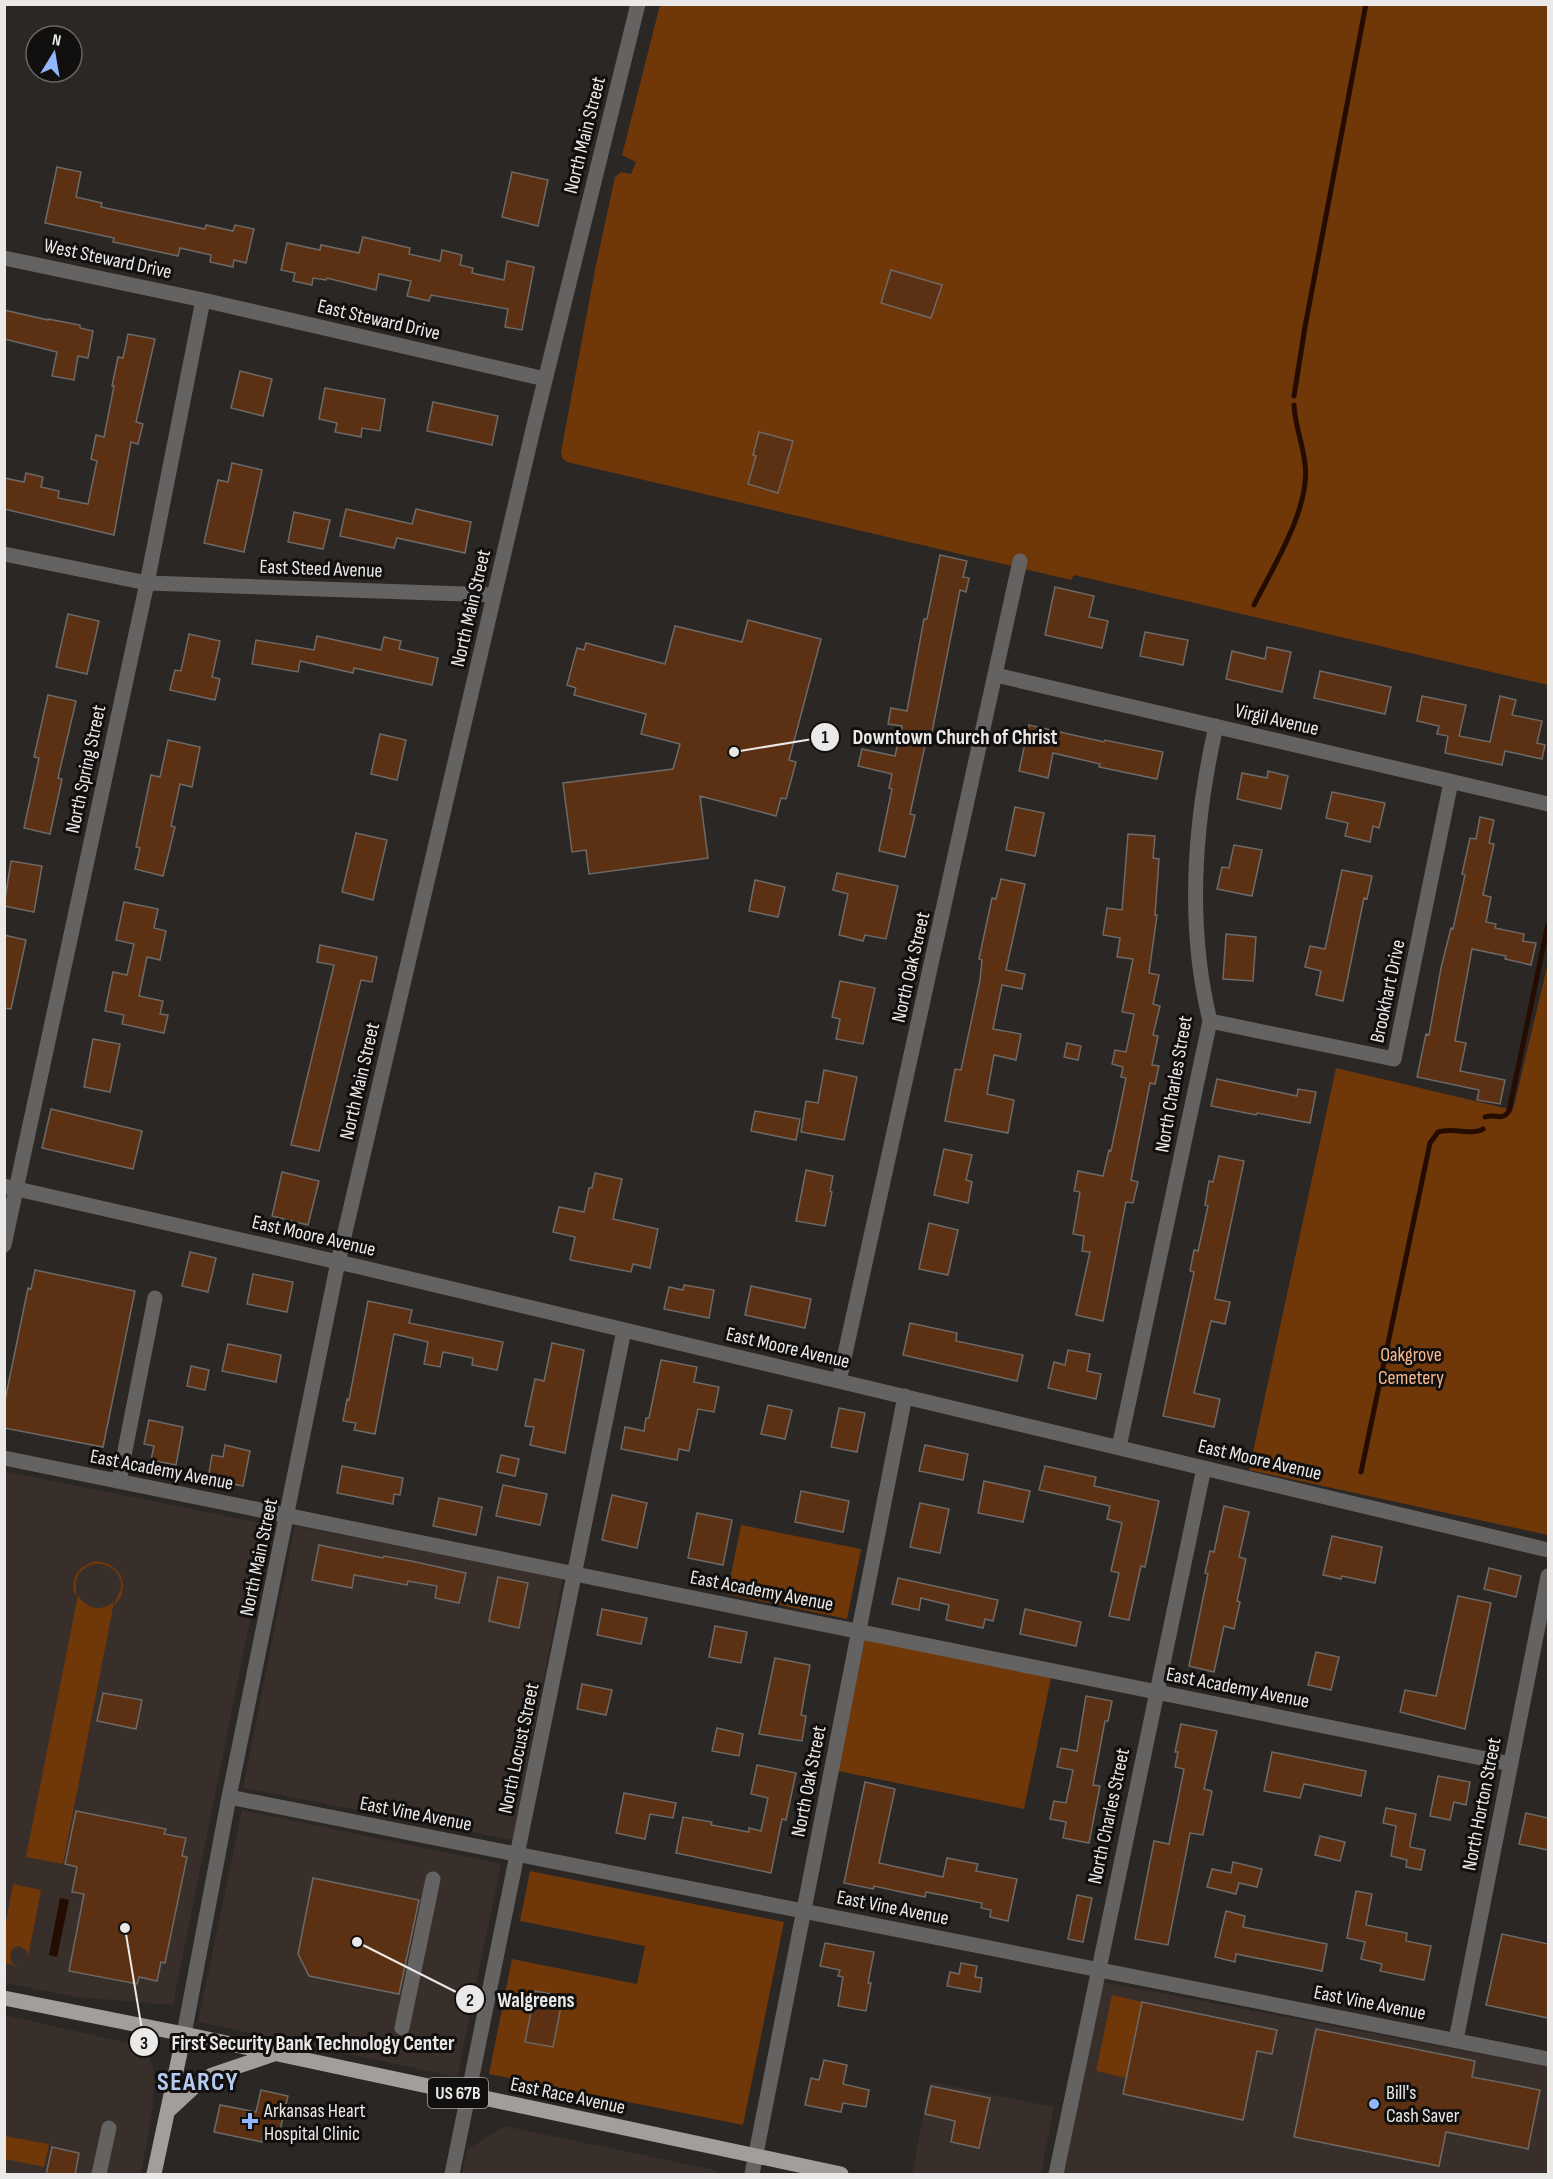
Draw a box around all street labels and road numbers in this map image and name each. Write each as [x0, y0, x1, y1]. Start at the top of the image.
street label: North Main Street [559, 74, 611, 196]
street label: West Steward Drive [42, 234, 174, 284]
street label: East Steward Drive [315, 294, 442, 346]
street label: North Main Street [446, 547, 496, 669]
street label: East Steed Avenue [259, 555, 383, 583]
street label: Virgil Avenue [1232, 699, 1321, 741]
street label: North Spring Street [61, 703, 111, 836]
street label: North Oak Street [887, 910, 935, 1025]
street label: Brookhart Drive [1365, 937, 1411, 1045]
street label: North Charles Street [1150, 1014, 1198, 1154]
street label: North Main Street [335, 1020, 385, 1142]
street label: East Moore Avenue [250, 1210, 378, 1262]
street label: East Moore Avenue [724, 1322, 852, 1374]
street label: East Moore Avenue [1196, 1434, 1324, 1486]
street label: East Academy Avenue [88, 1444, 235, 1496]
street label: North Main Street [235, 1496, 283, 1618]
street label: East Academy Avenue [688, 1565, 835, 1617]
street label: East Academy Avenue [1164, 1662, 1311, 1714]
street label: North Locust Street [493, 1681, 545, 1816]
street label: North Oak Street [786, 1724, 832, 1839]
street label: North Horton Street [1457, 1736, 1507, 1873]
street label: North Charles Street [1083, 1746, 1135, 1886]
street label: East Vine Avenue [358, 1791, 474, 1837]
street label: East Vine Avenue [835, 1885, 951, 1931]
street label: East Vine Avenue [1312, 1980, 1428, 2026]
street label: East Race Avenue [508, 2072, 627, 2120]
road number: US 67B [428, 2078, 488, 2108]

